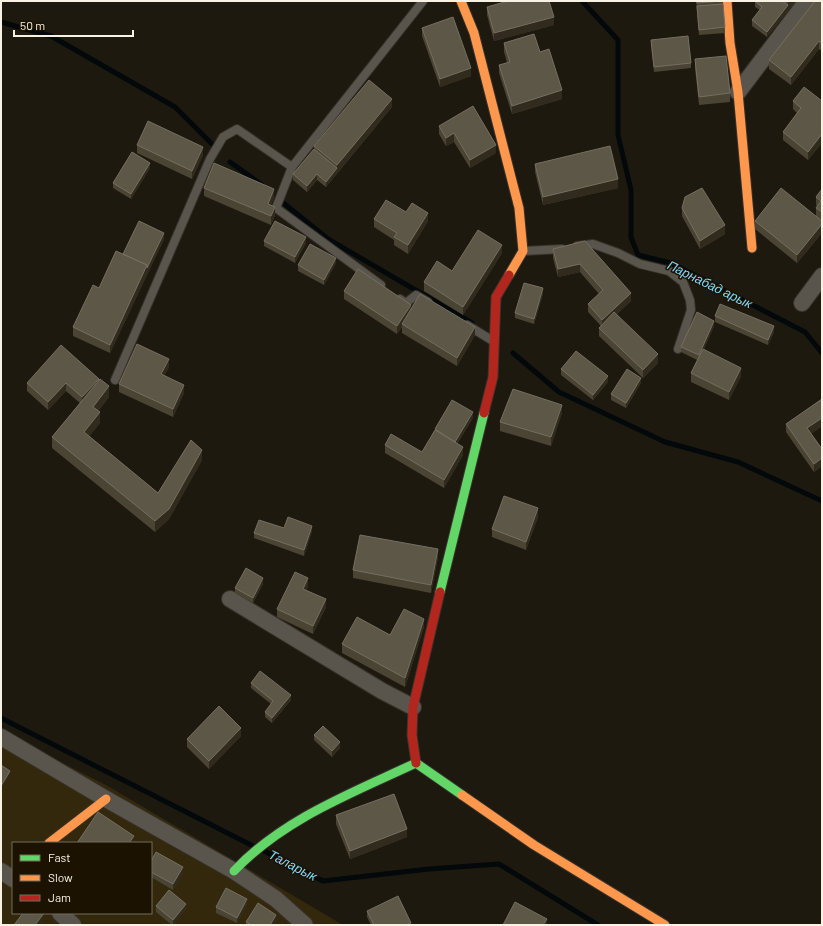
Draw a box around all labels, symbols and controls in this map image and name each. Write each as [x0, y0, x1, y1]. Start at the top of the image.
scale bar [14, 12, 133, 38]
text: 50 m [20, 18, 45, 32]
water label: Парнабад арык [665, 256, 756, 312]
legend [12, 842, 152, 914]
water label: Таларык [266, 846, 321, 884]
text: Fast [48, 850, 71, 864]
text: Slow [48, 870, 73, 884]
text: Jam [48, 890, 71, 904]

